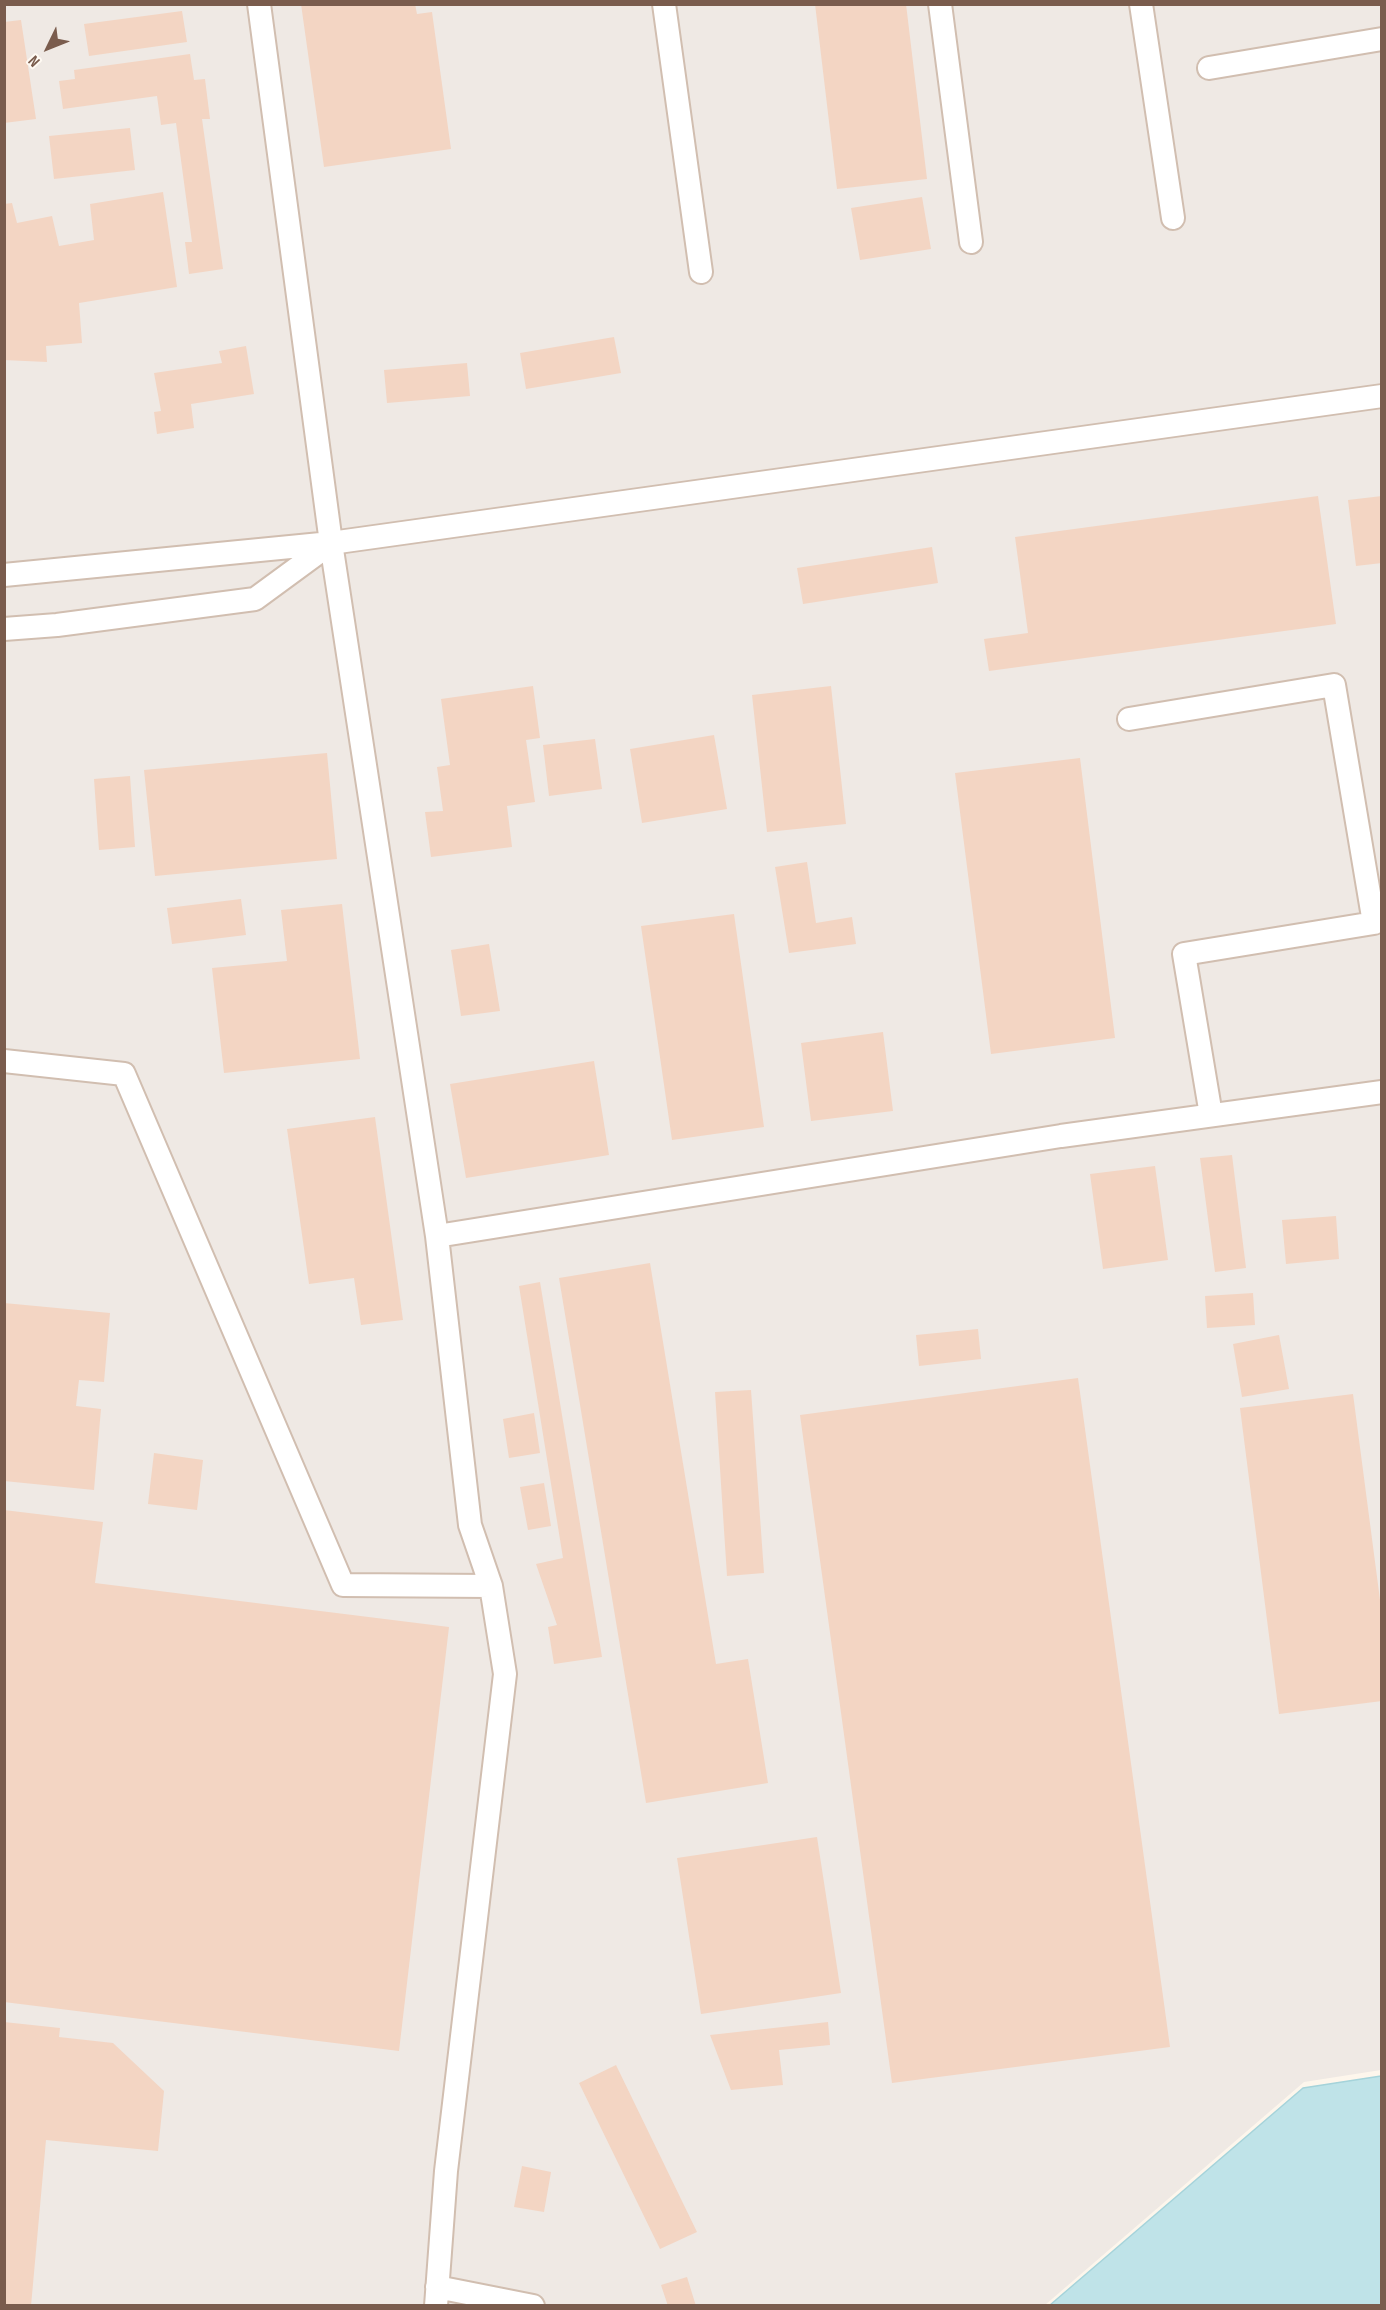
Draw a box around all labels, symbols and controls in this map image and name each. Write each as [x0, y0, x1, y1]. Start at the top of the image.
north arrow [18, 18, 78, 78]
text: N [25, 51, 44, 70]

